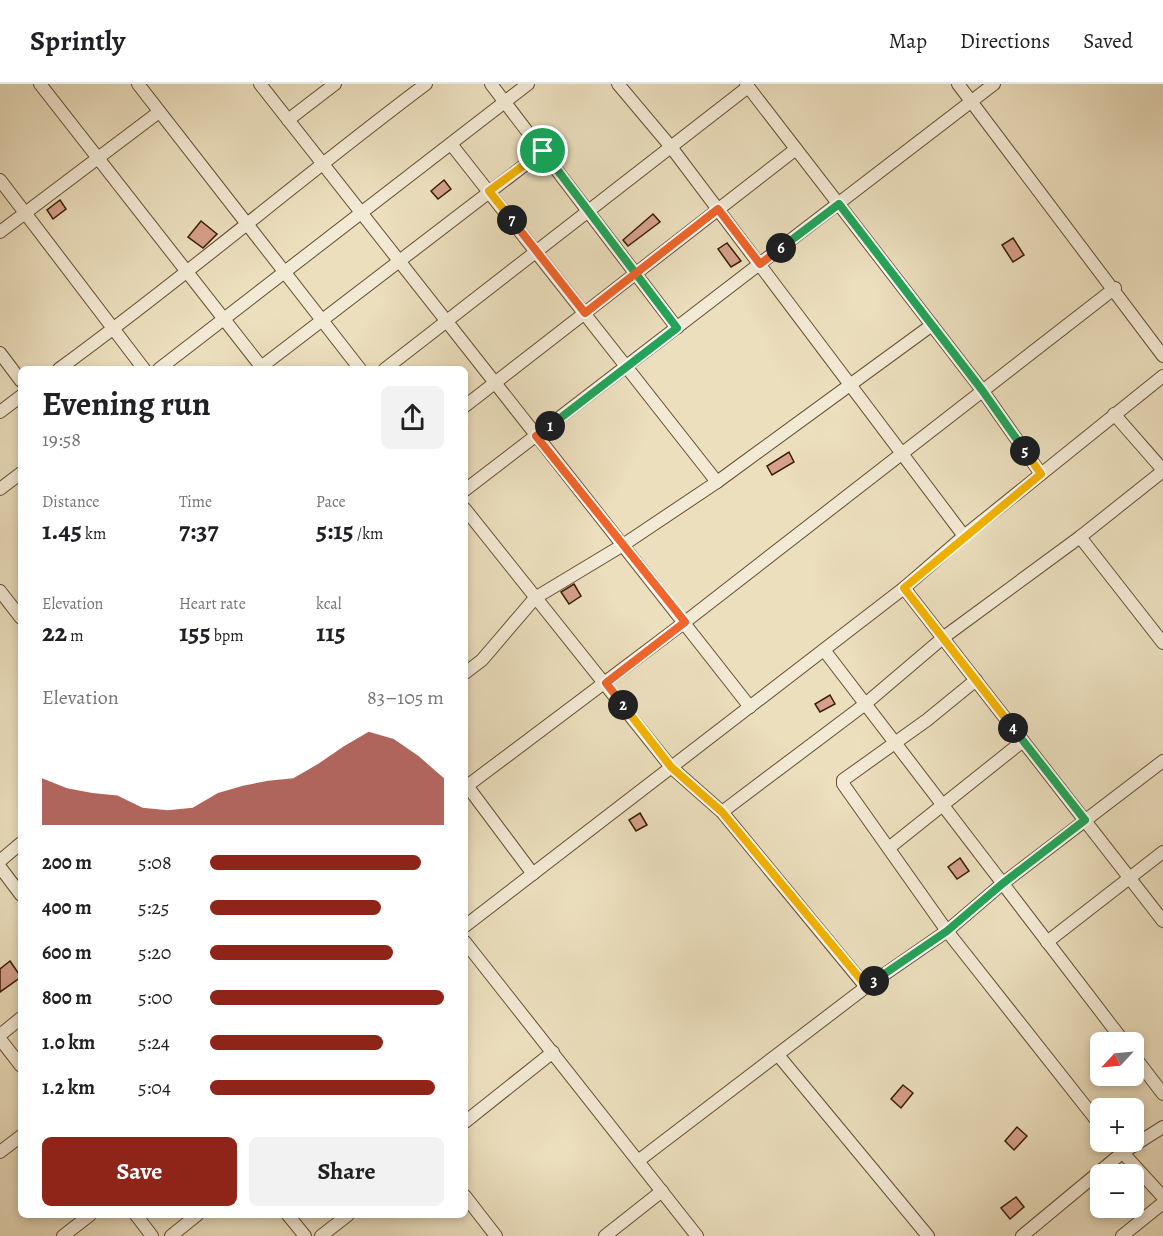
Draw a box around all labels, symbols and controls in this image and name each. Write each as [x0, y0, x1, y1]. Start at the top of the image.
text: Sprintly [30, 22, 125, 60]
text: Map [889, 27, 927, 55]
text: Directions [960, 27, 1050, 55]
text: Saved [1083, 27, 1133, 55]
pin [517, 125, 568, 176]
icon: arrive [526, 134, 559, 167]
pin: 7 [497, 205, 527, 235]
text: 7 [509, 209, 515, 231]
pin: 6 [766, 233, 796, 263]
text: 6 [777, 237, 785, 259]
text: Evening run [42, 381, 211, 426]
button: share [381, 386, 444, 449]
pin: 1 [535, 411, 565, 441]
text: 1 [547, 415, 553, 437]
text: 19:58 [42, 426, 81, 453]
pin: 5 [1010, 436, 1040, 466]
text: 5 [1022, 440, 1028, 462]
text: Distance [42, 491, 99, 513]
text: Time [179, 491, 212, 513]
text: Pace [316, 491, 346, 513]
text: 1.45 [42, 513, 82, 548]
text: 7:37 [179, 513, 219, 548]
text: 5:15 [316, 513, 354, 548]
text: km [82, 523, 106, 545]
text: /km [354, 523, 383, 545]
text: Elevation [42, 593, 103, 615]
text: Heart rate [179, 593, 246, 615]
text: kcal [316, 593, 342, 615]
text: 22 [42, 615, 67, 650]
text: 155 [179, 615, 211, 650]
text: 115 [316, 615, 346, 650]
text: m [67, 625, 84, 647]
text: bpm [211, 625, 244, 647]
text: Elevation [42, 684, 119, 711]
text: 83–105 m [367, 684, 444, 711]
pin: 2 [608, 690, 638, 720]
text: 2 [619, 694, 627, 716]
pin: 4 [998, 713, 1028, 743]
text: 4 [1009, 717, 1017, 739]
text: 200 m [42, 849, 92, 876]
text: 5:08 [138, 849, 172, 876]
text: 400 m [42, 894, 92, 921]
text: 5:25 [138, 894, 169, 921]
text: 600 m [42, 939, 92, 966]
text: 5:20 [138, 939, 172, 966]
pin: 3 [859, 966, 889, 996]
text: 3 [871, 970, 877, 992]
text: 800 m [42, 984, 92, 1011]
text: 5:00 [138, 984, 173, 1011]
text: 1.0 km [42, 1029, 95, 1056]
text: 5:24 [138, 1029, 170, 1056]
north arrow [1090, 1032, 1144, 1086]
map controls [1090, 1032, 1144, 1218]
text: 1.2 km [42, 1074, 95, 1101]
text: 5:04 [138, 1074, 171, 1101]
button: + [1090, 1098, 1144, 1152]
button: Save [42, 1137, 237, 1206]
button: Share [249, 1137, 444, 1206]
button: − [1090, 1164, 1144, 1218]

